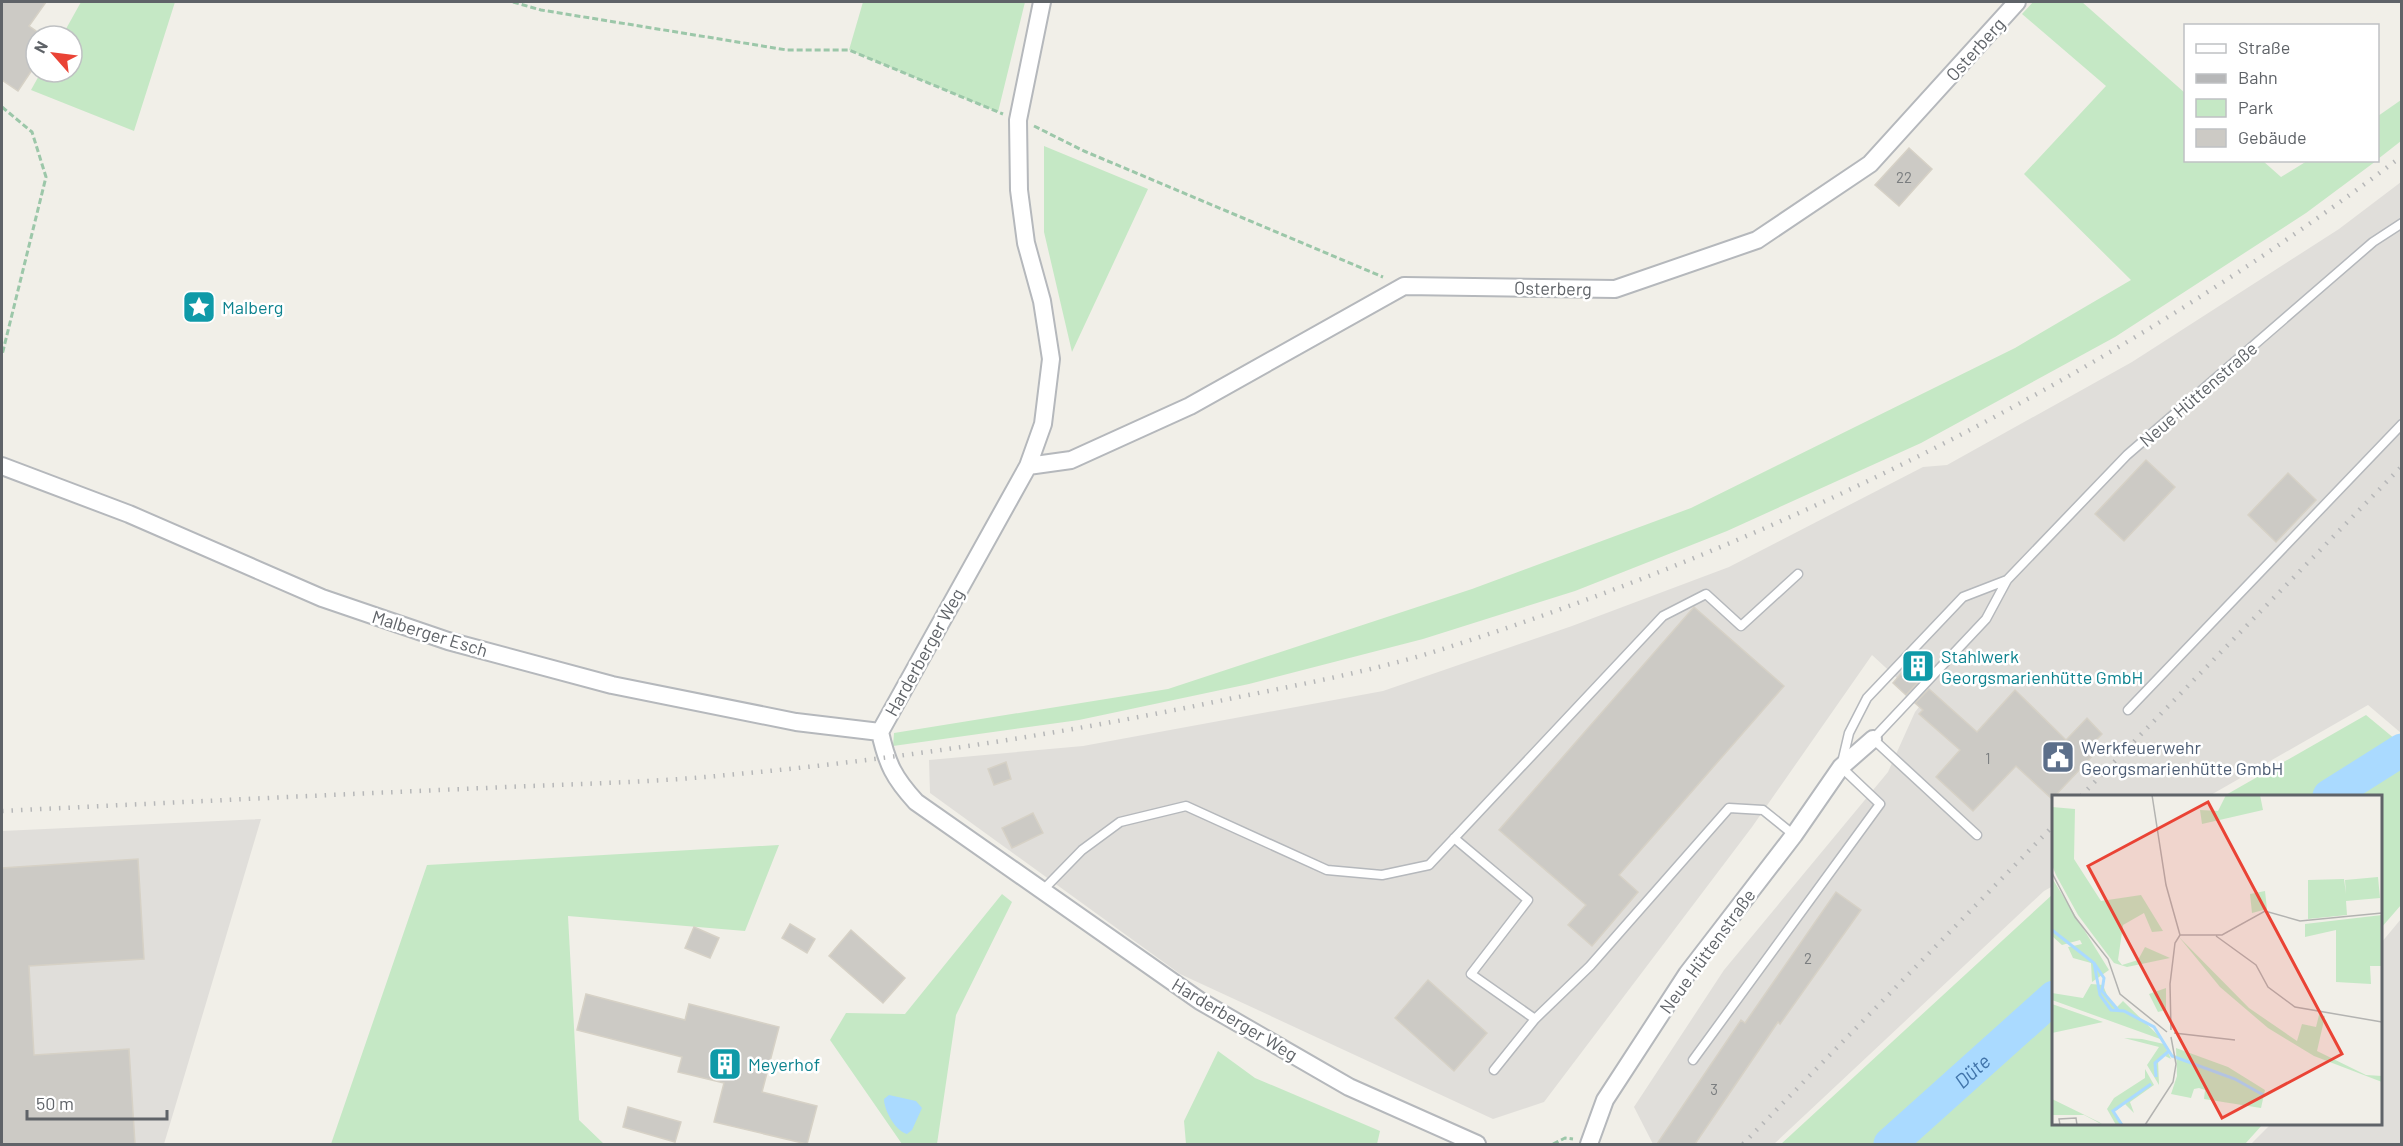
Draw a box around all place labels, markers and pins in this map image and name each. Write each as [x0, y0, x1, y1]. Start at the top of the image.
place icon: Malberg [181, 289, 217, 325]
place label: Malberg [222, 296, 284, 318]
place label: Stahlwerk Georgsmarienhütte GmbH [1941, 645, 2143, 688]
building icon: Stahlwerk Georgsmarienhütte GmbH [1900, 648, 1936, 684]
place label: Werkfeuerwehr Georgsmarienhütte GmbH [2081, 736, 2283, 779]
public building icon: Werkfeuerwehr Georgsmarienhütte GmbH [2040, 739, 2076, 775]
building icon: Meyerhof [707, 1046, 743, 1082]
place label: Meyerhof [748, 1053, 820, 1075]

